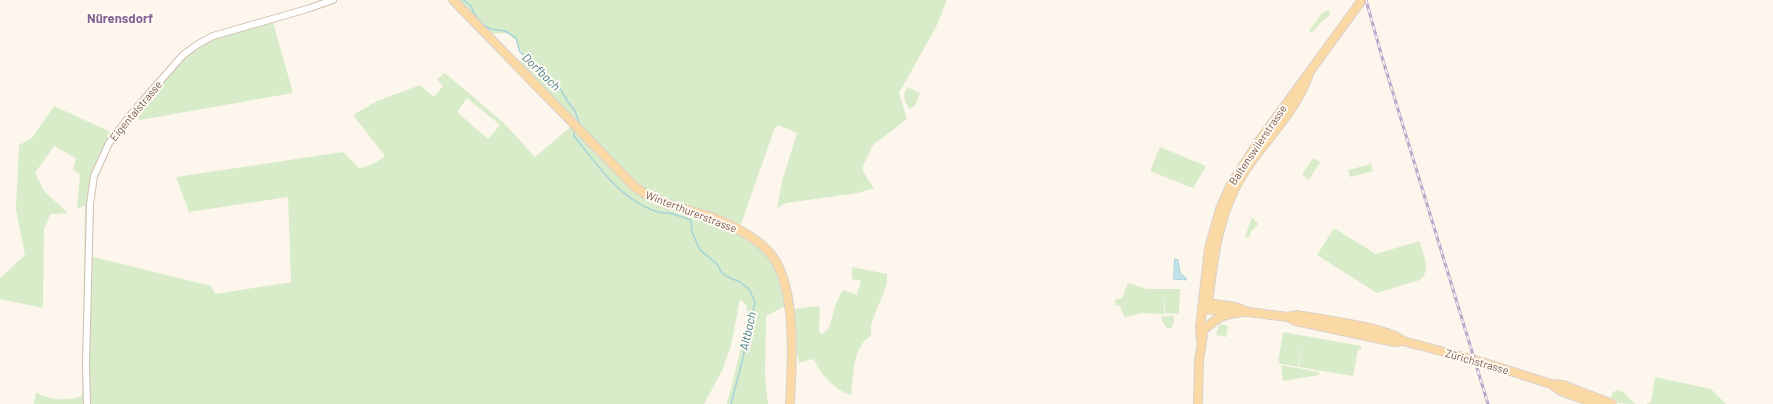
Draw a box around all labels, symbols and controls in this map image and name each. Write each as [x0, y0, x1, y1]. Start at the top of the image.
district label: Nürensdorf [87, 11, 153, 27]
water label: Dorfbach [519, 50, 563, 94]
street label: Eigentalstrasse [107, 78, 165, 144]
street label: Baltenswilerstrasse [1226, 102, 1290, 188]
street label: Winterthurerstrasse [643, 188, 739, 236]
water label: Altbach [737, 310, 759, 352]
street label: Zürichstrasse [1444, 347, 1510, 377]

